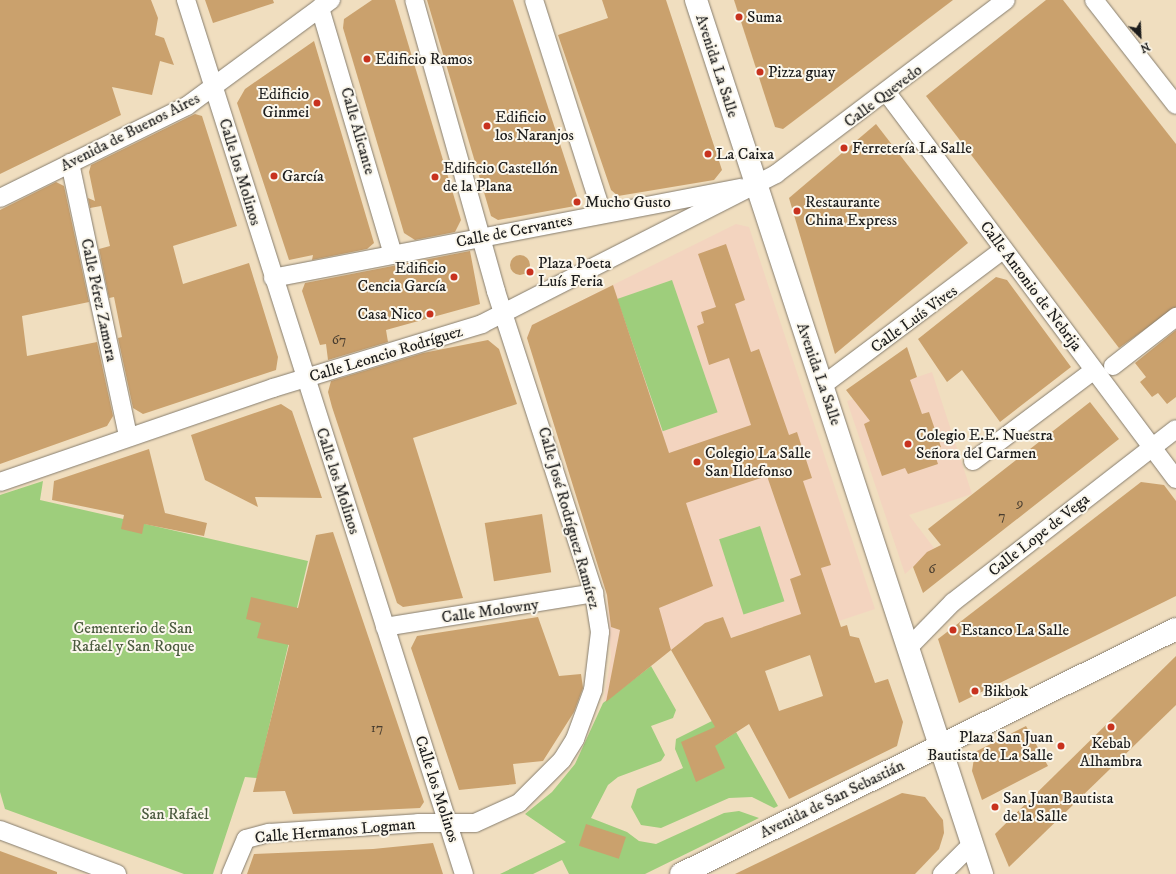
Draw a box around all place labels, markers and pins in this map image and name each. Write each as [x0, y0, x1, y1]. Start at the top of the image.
place label: Suma [747, 7, 782, 27]
marker: Suma [734, 12, 744, 22]
place label: Edificio Ramos [375, 49, 472, 69]
marker: Edificio Ramos [362, 54, 372, 64]
place label: Pizza guay [768, 62, 835, 82]
marker: Pizza guay [755, 67, 765, 77]
place label: Edificio Ginmei [258, 84, 309, 122]
marker: Edificio Ginmei [312, 98, 322, 108]
place label: Edificio los Naranjos [495, 107, 574, 145]
marker: Edificio los Naranjos [482, 121, 492, 131]
place label: Ferretería La Salle [852, 138, 972, 158]
marker: Ferretería La Salle [839, 143, 849, 153]
place label: La Caixa [716, 144, 774, 164]
marker: La Caixa [703, 149, 713, 159]
place label: Edificio Castellón de la Plana [443, 158, 558, 196]
place label: García [282, 166, 324, 186]
marker: García [269, 171, 279, 181]
marker: Edificio Castellón de la Plana [430, 172, 440, 182]
place label: Mucho Gusto [585, 192, 671, 212]
place label: Restaurante China Express [805, 192, 897, 230]
marker: Mucho Gusto [572, 197, 582, 207]
marker: Restaurante China Express [792, 206, 802, 216]
place label: Plaza Poeta Luís Feria [538, 253, 611, 291]
place label: Edificio Cencia García [357, 258, 446, 296]
marker: Plaza Poeta Luís Feria [525, 267, 535, 277]
marker: Edificio Cencia García [449, 272, 459, 282]
place label: Casa Nico [357, 304, 422, 324]
marker: Casa Nico [425, 309, 435, 319]
place label: Colegio E.E. Nuestra Señora del Carmen [916, 425, 1053, 463]
marker: Colegio E.E. Nuestra Señora del Carmen [903, 439, 913, 449]
place label: Colegio La Salle San Ildefonso [705, 443, 811, 481]
marker: Colegio La Salle San Ildefonso [692, 457, 702, 467]
place label: Estanco La Salle [961, 620, 1069, 640]
marker: Estanco La Salle [948, 625, 958, 635]
place label: Bikbok [983, 681, 1028, 701]
marker: Bikbok [970, 686, 980, 696]
marker: Kebab Alhambra [1106, 722, 1116, 732]
place label: Plaza San Juan Bautista de La Salle [927, 727, 1053, 765]
place label: Kebab Alhambra [1080, 733, 1142, 771]
marker: Plaza San Juan Bautista de La Salle [1056, 741, 1066, 751]
place label: San Juan Bautista de la Salle [1003, 788, 1114, 826]
marker: San Juan Bautista de la Salle [990, 802, 1000, 812]

